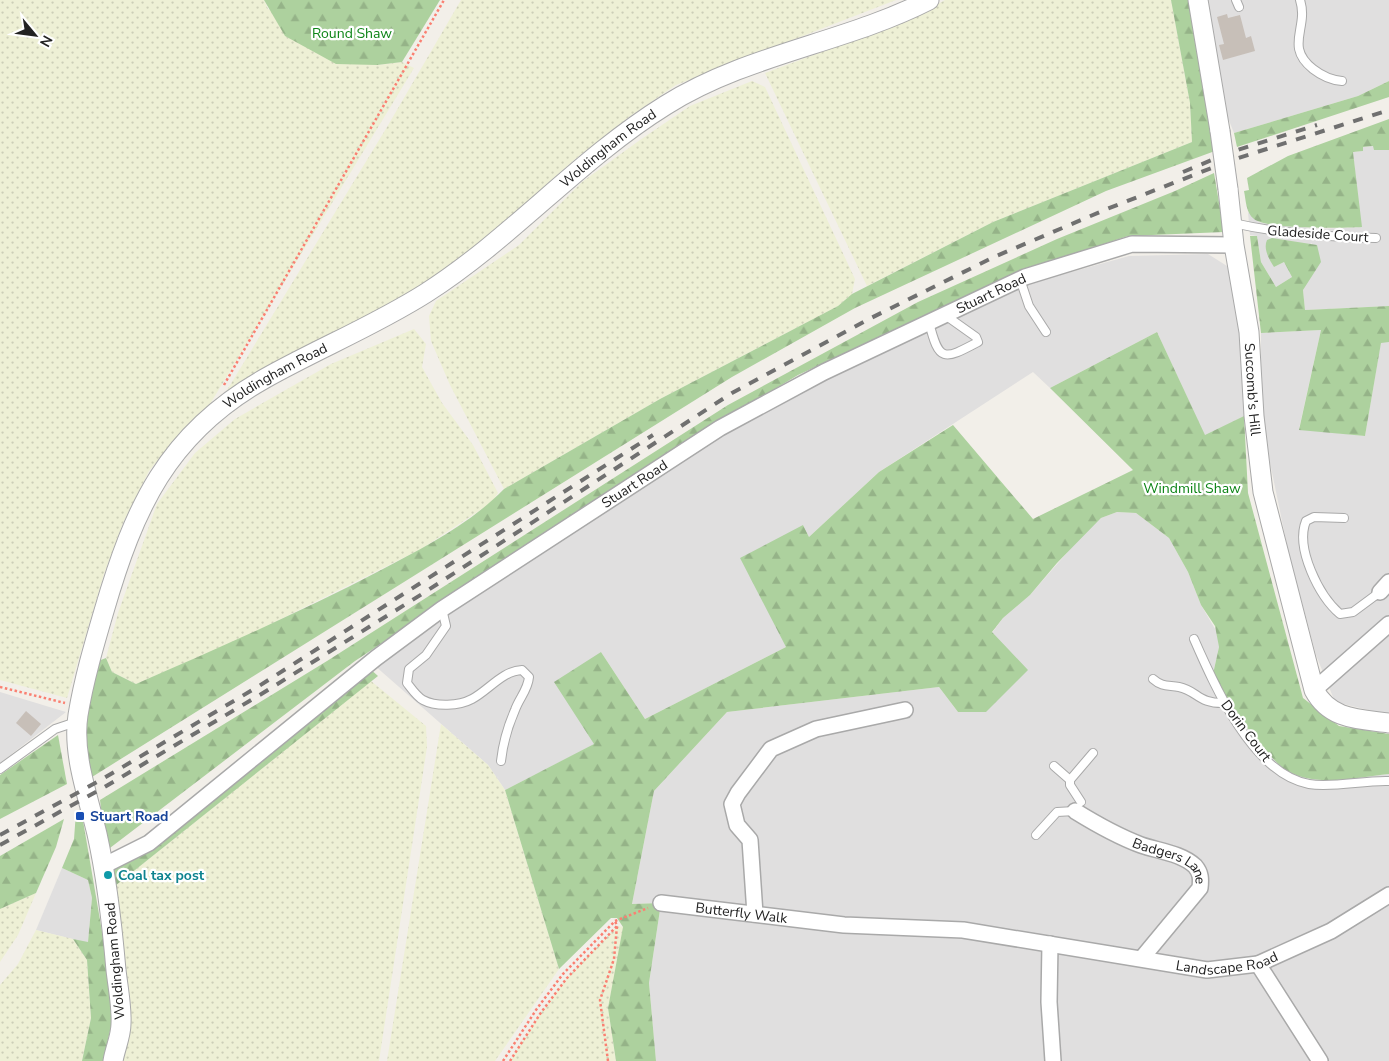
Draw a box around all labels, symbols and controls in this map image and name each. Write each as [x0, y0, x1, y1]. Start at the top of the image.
north arrow [10, 10, 60, 60]
park label: Round Shaw [312, 24, 392, 43]
text: N [35, 32, 57, 50]
street label: Woldingham Road [556, 104, 660, 192]
street label: Gladeside Court [1267, 221, 1369, 247]
street label: Stuart Road [953, 268, 1029, 318]
street label: Woldingham Road [219, 338, 330, 413]
street label: Succomb's Hill [1240, 342, 1266, 437]
street label: Stuart Road [598, 455, 671, 512]
park label: Windmill Shaw [1143, 479, 1241, 498]
street label: Dorin Court [1216, 696, 1276, 766]
place label: Stuart Road [90, 807, 168, 826]
marker: Stuart Road [74, 810, 86, 822]
street label: Badgers Lane [1129, 833, 1210, 884]
place label: Coal tax post [118, 866, 205, 885]
marker: Coal tax post [102, 869, 114, 881]
street label: Butterfly Walk [694, 898, 789, 928]
street label: Woldingham Road [100, 902, 130, 1020]
street label: Landscape Road [1174, 947, 1281, 979]

